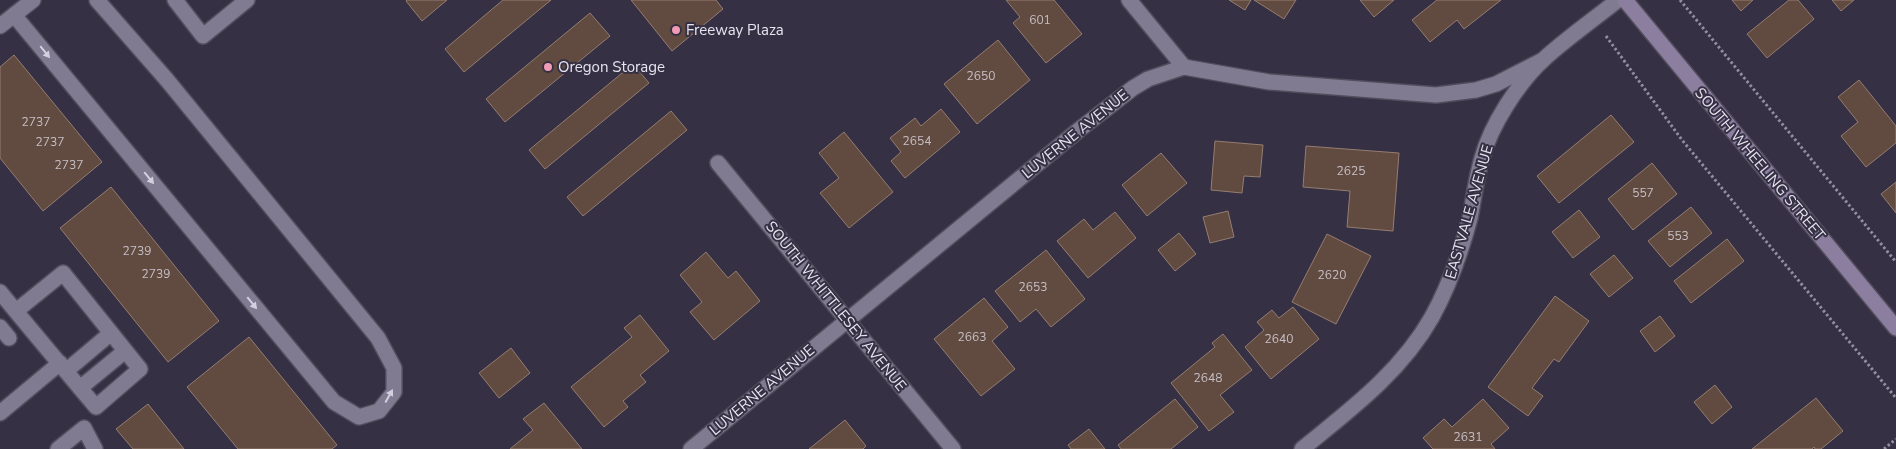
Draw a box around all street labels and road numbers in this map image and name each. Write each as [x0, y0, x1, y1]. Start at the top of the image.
street label: SOUTH WHEELING STREET [1690, 83, 1830, 245]
street label: LUVERNE AVENUE [1018, 85, 1132, 183]
street label: EASTVALE AVENUE [1440, 143, 1498, 281]
street label: SOUTH WHITTLESEY AVENUE [761, 217, 911, 395]
street label: LUVERNE AVENUE [705, 340, 819, 440]

